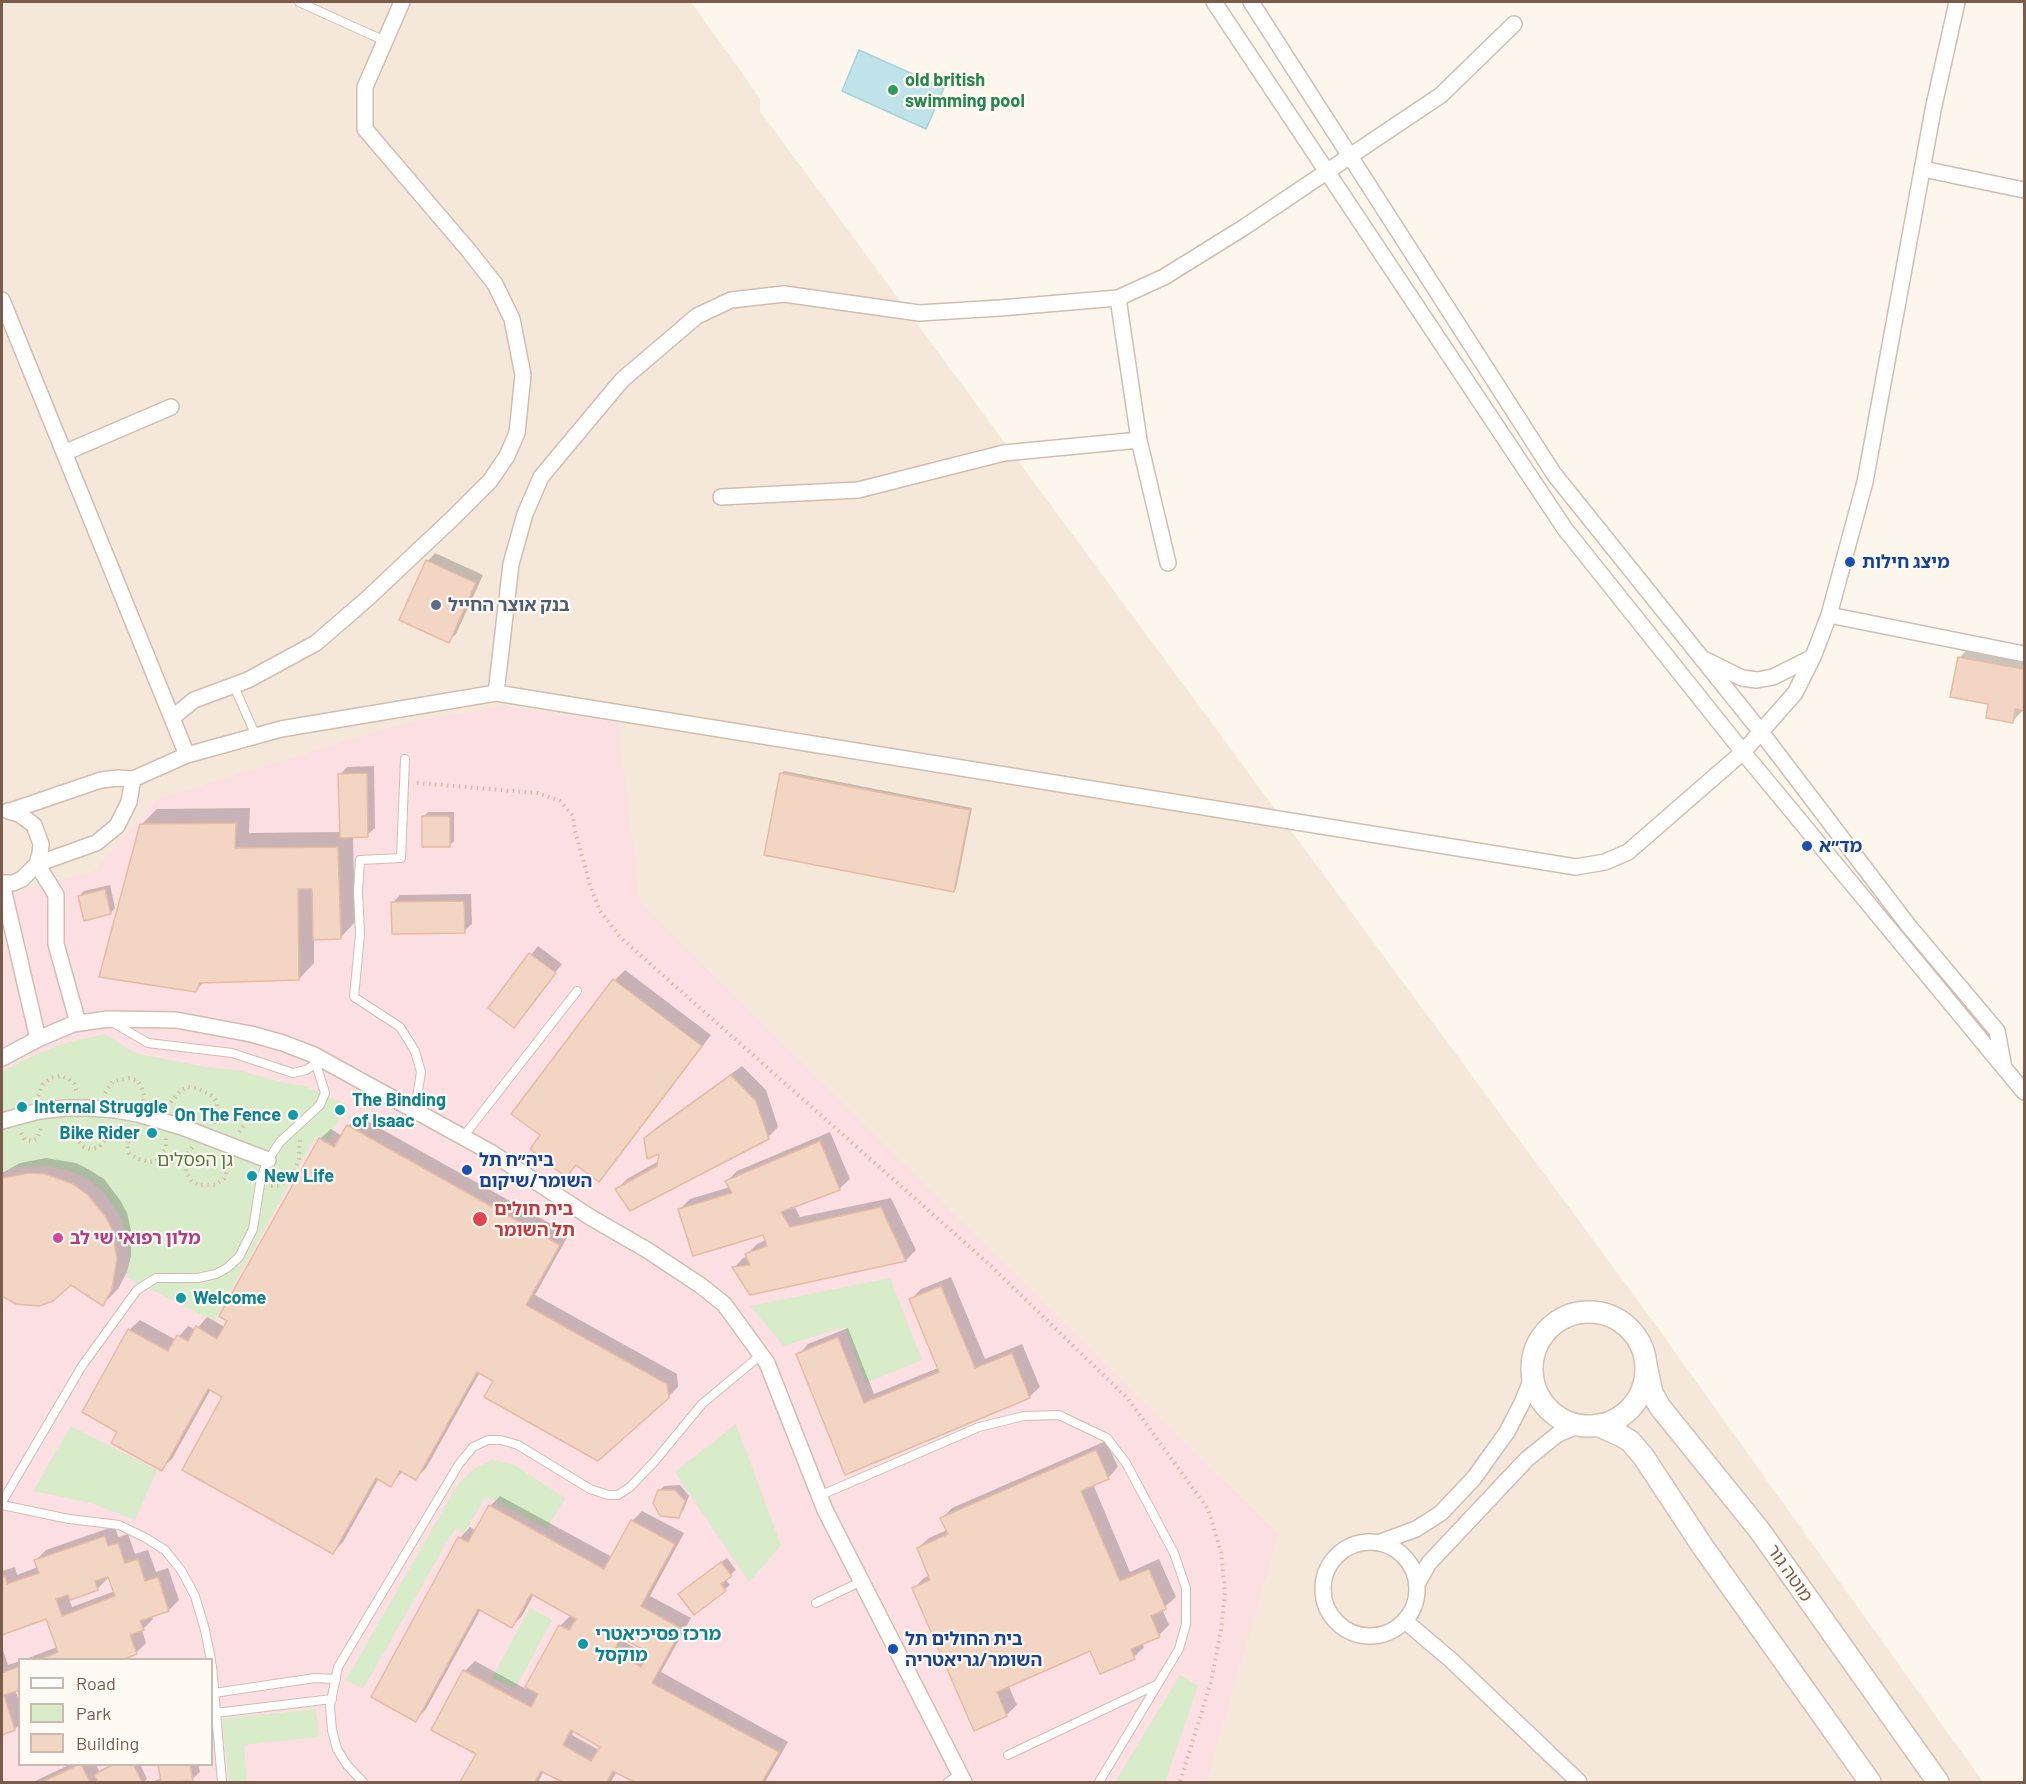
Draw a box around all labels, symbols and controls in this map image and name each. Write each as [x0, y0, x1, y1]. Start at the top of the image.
place label: old british swimming pool [905, 69, 1025, 112]
marker: old british swimming pool [886, 83, 900, 97]
place label: מיצג חילות [1862, 551, 1950, 573]
marker: מיצג חילות [1843, 555, 1857, 569]
place label: בנק אוצר החייל [448, 594, 570, 616]
marker: בנק אוצר החייל [429, 598, 443, 612]
place label: מד״א [1819, 835, 1862, 857]
marker: מד״א [1800, 839, 1814, 853]
place label: The Binding of Isaac [352, 1089, 446, 1132]
place label: Internal Struggle [34, 1096, 168, 1118]
marker: Internal Struggle [15, 1100, 29, 1114]
marker: The Binding of Isaac [333, 1103, 347, 1117]
place label: On The Fence [175, 1104, 281, 1126]
marker: On The Fence [286, 1108, 300, 1122]
place label: Bike Rider [60, 1122, 140, 1144]
marker: Bike Rider [145, 1126, 159, 1140]
park label: גן הפסלים [157, 1149, 233, 1171]
place label: ביה״ח תל השומר/שיקום [479, 1149, 592, 1192]
marker: ביה״ח תל השומר/שיקום [460, 1163, 474, 1177]
place label: New Life [264, 1165, 334, 1187]
marker: New Life [245, 1169, 259, 1183]
place label: בית חולים תל השומר [494, 1198, 575, 1240]
marker: בית חולים תל השומר [471, 1210, 489, 1228]
place label: מלון רפואי שי לב [70, 1227, 201, 1249]
marker: מלון רפואי שי לב [51, 1231, 65, 1245]
place label: Welcome [193, 1287, 266, 1309]
marker: Welcome [174, 1291, 188, 1305]
street label: מוטה גור [1763, 1540, 1817, 1606]
place label: מרכז פסיכיאטרי מוקסל [595, 1623, 721, 1666]
place label: בית החולים תל השומר/גריאטריה [905, 1628, 1042, 1670]
marker: מרכז פסיכיאטרי מוקסל [576, 1637, 590, 1651]
marker: בית החולים תל השומר/גריאטריה [886, 1642, 900, 1656]
legend [18, 1658, 213, 1766]
text: Road [76, 1672, 116, 1694]
text: Park [76, 1702, 111, 1724]
text: Building [76, 1732, 139, 1754]

